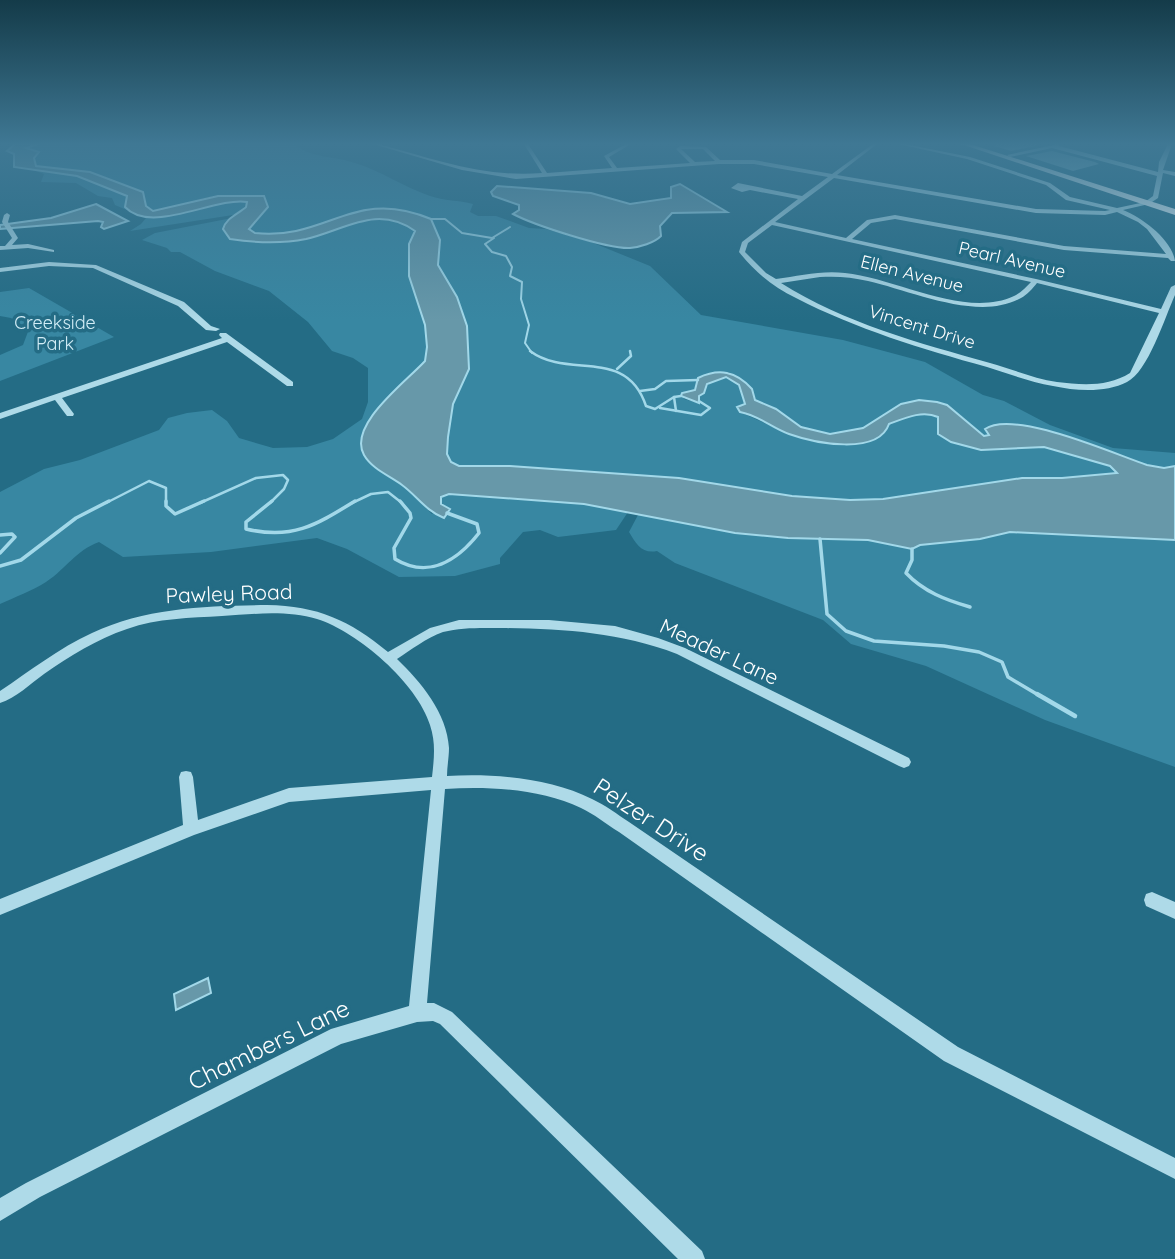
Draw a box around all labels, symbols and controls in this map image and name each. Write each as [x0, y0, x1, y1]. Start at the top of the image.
street label: Pearl Avenue [956, 236, 1068, 283]
street label: Ellen Avenue [858, 250, 966, 297]
street label: Vincent Drive [866, 299, 978, 354]
park label: Creekside Park [14, 311, 96, 355]
street label: Pawley Road [165, 578, 293, 608]
street label: Meader Lane [656, 612, 783, 690]
street label: Pelzer Drive [588, 771, 715, 868]
street label: Chambers Lane [183, 992, 354, 1096]

